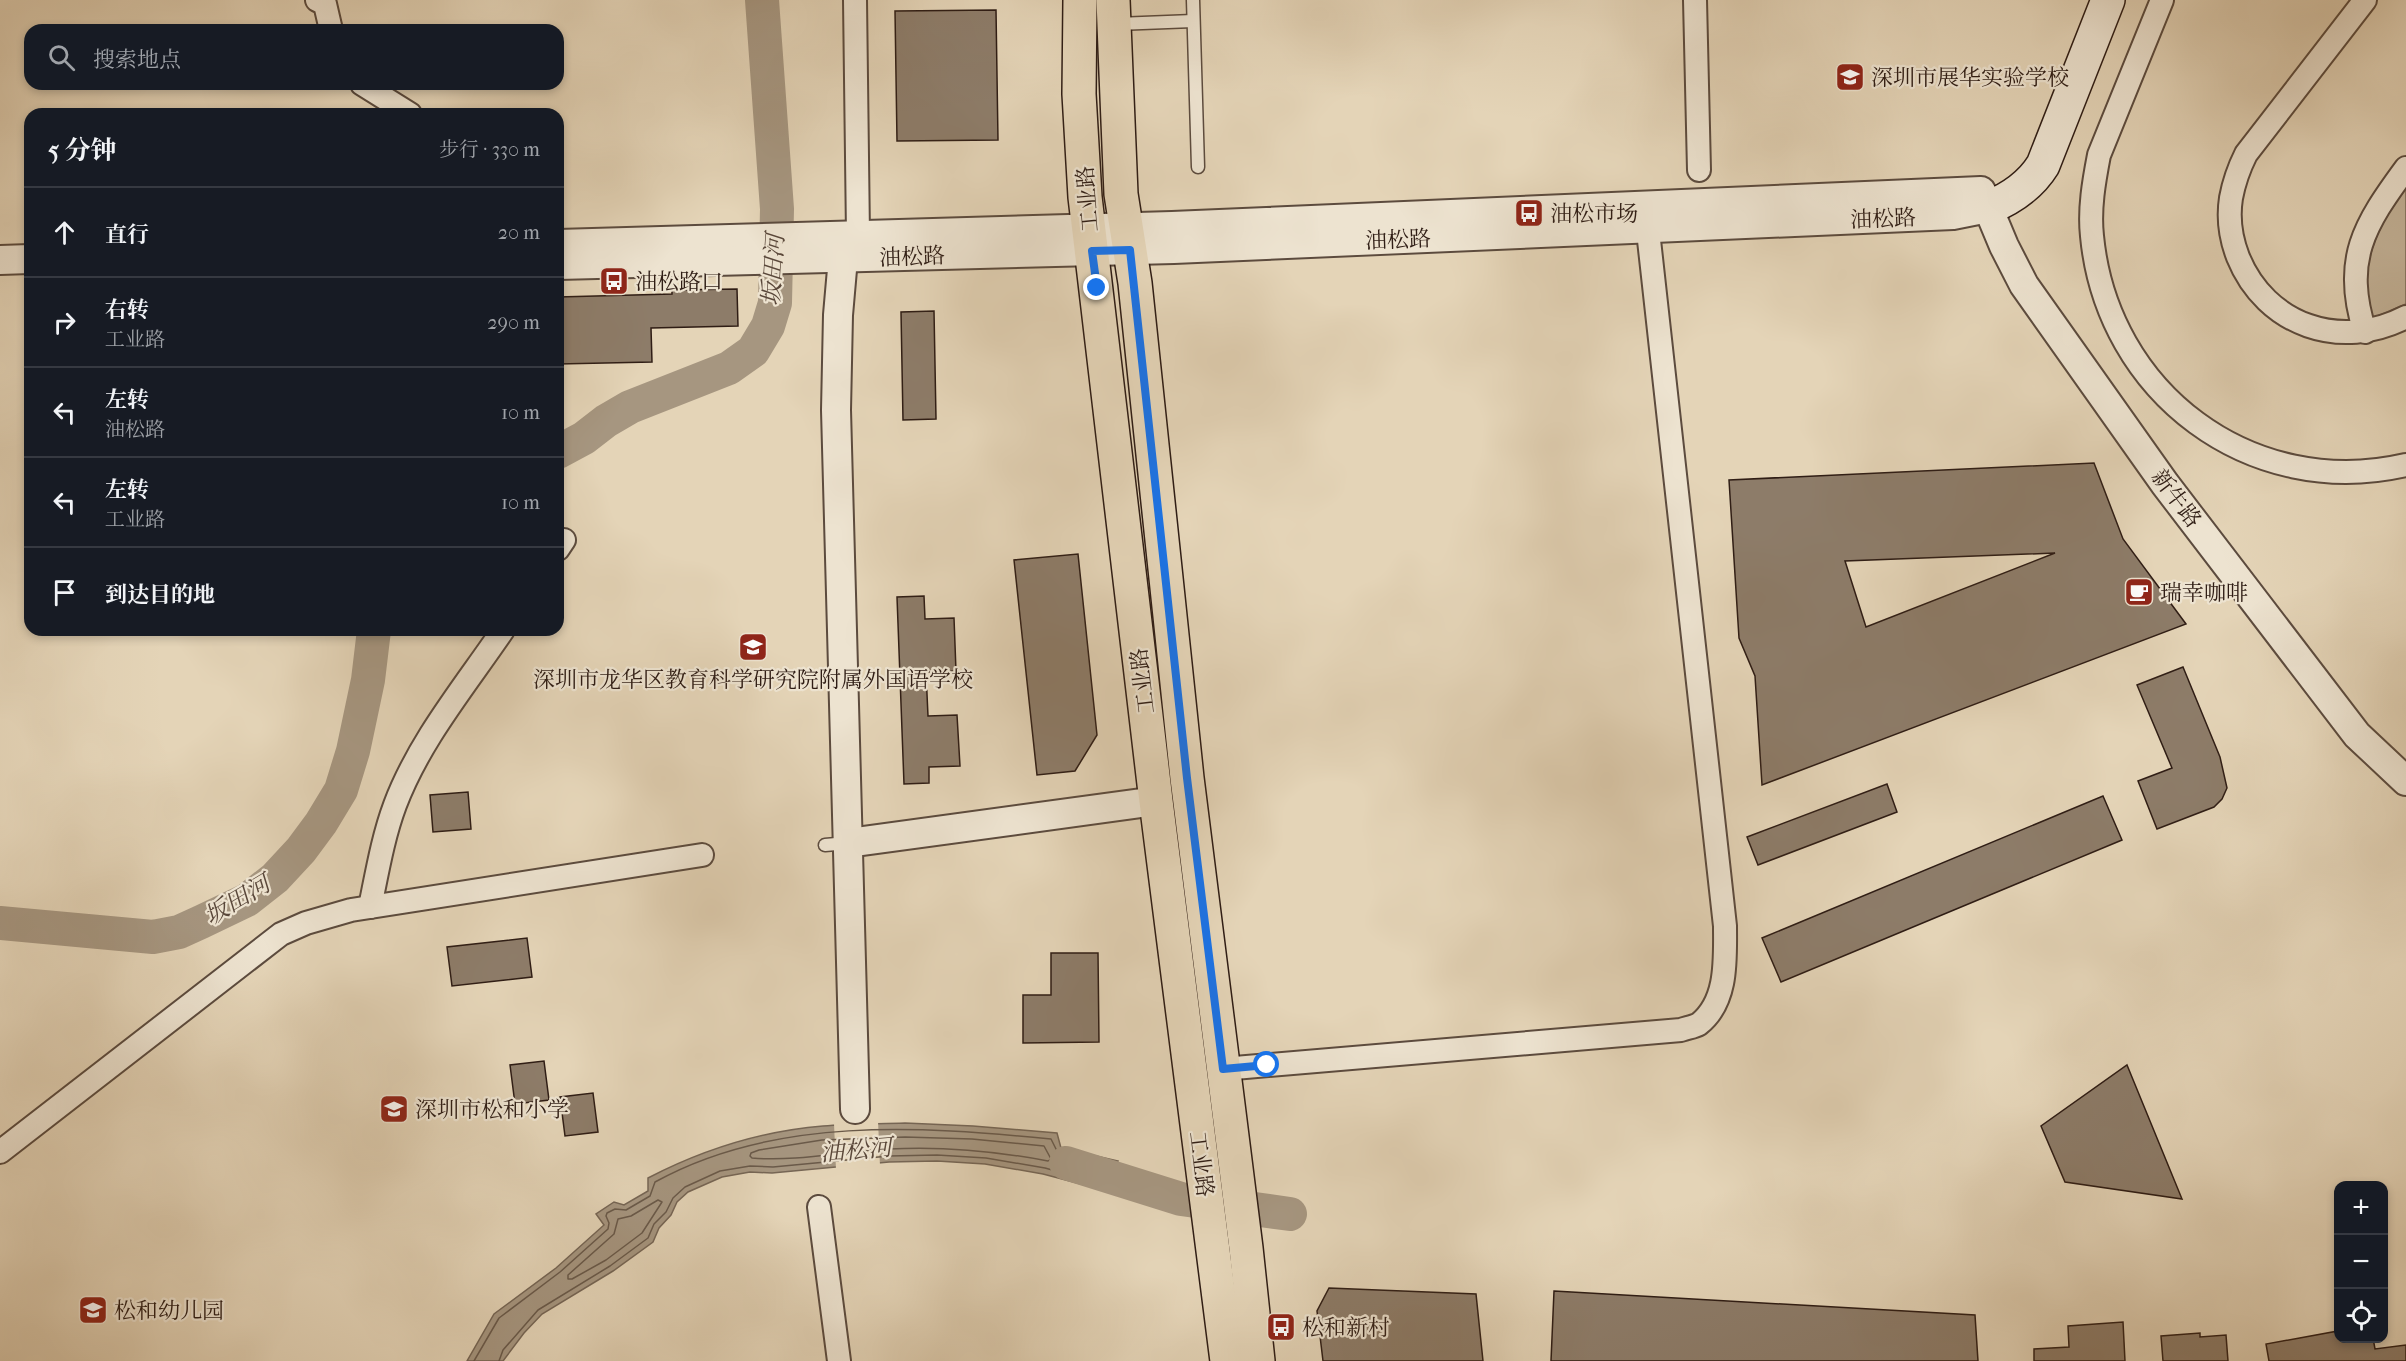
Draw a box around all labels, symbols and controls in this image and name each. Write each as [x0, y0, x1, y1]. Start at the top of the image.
search box [24, 24, 564, 90]
icon: search [45, 41, 78, 74]
text: 搜索地点 [93, 47, 181, 73]
school or university icon: 深圳市展华实验学校 [1834, 61, 1866, 93]
place label: 深圳市展华实验学校 [1871, 65, 2069, 91]
text: 5 分钟 [48, 135, 117, 166]
text: 步行 · 330 m [439, 138, 540, 161]
street label: 工业路 [1072, 165, 1104, 233]
bus stop icon: 油松市场 [1513, 197, 1545, 229]
place label: 油松市场 [1550, 201, 1638, 227]
street label: 油松路 [1850, 205, 1916, 233]
icon: ahead [48, 216, 81, 249]
text: 20 m [498, 221, 540, 244]
text: 直行 [105, 222, 149, 248]
street label: 油松路 [1365, 226, 1431, 254]
water label: 坂田河 [757, 229, 790, 307]
street label: 油松路 [879, 243, 945, 271]
bus stop icon: 油松路口 [598, 265, 630, 297]
place label: 油松路口 [635, 269, 723, 295]
route end [1083, 274, 1109, 300]
text: 右转 [105, 297, 149, 323]
icon: right [48, 306, 81, 339]
text: 290 m [487, 311, 540, 334]
text: 工业路 [105, 328, 165, 351]
text: 左转 [105, 387, 149, 413]
icon: left [48, 396, 81, 429]
text: 10 m [501, 401, 540, 424]
text: 油松路 [105, 418, 165, 441]
street label: 新牛路 [2146, 464, 2206, 533]
text: 左转 [105, 477, 149, 503]
icon: left [48, 486, 81, 519]
text: 10 m [501, 491, 540, 514]
text: 工业路 [105, 508, 165, 531]
icon: arrive [48, 576, 81, 609]
cafe icon: 瑞幸咖啡 [2123, 576, 2155, 608]
place label: 瑞幸咖啡 [2160, 580, 2248, 606]
text: 到达目的地 [105, 582, 215, 608]
school or university icon: 深圳市龙华区教育科学研究院附属外国语学校 [737, 631, 769, 663]
street label: 工业路 [1126, 647, 1160, 715]
place label: 深圳市龙华区教育科学研究院附属外国语学校 [533, 667, 973, 693]
water label: 坂田河 [199, 867, 278, 931]
route start [1253, 1051, 1279, 1077]
school or university icon: 深圳市松和小学 [378, 1093, 410, 1125]
place label: 深圳市松和小学 [415, 1097, 569, 1123]
street label: 工业路 [1184, 1130, 1218, 1198]
water label: 油松河 [819, 1133, 897, 1167]
map controls [2334, 1181, 2388, 1343]
button: + [2334, 1181, 2388, 1235]
button: − [2334, 1235, 2388, 1289]
button: locate [2334, 1289, 2388, 1343]
school or university icon: 松和幼儿园 [77, 1294, 109, 1326]
place label: 松和幼儿园 [114, 1298, 224, 1324]
bus stop icon: 松和新村 [1265, 1311, 1297, 1343]
place label: 松和新村 [1302, 1315, 1390, 1341]

